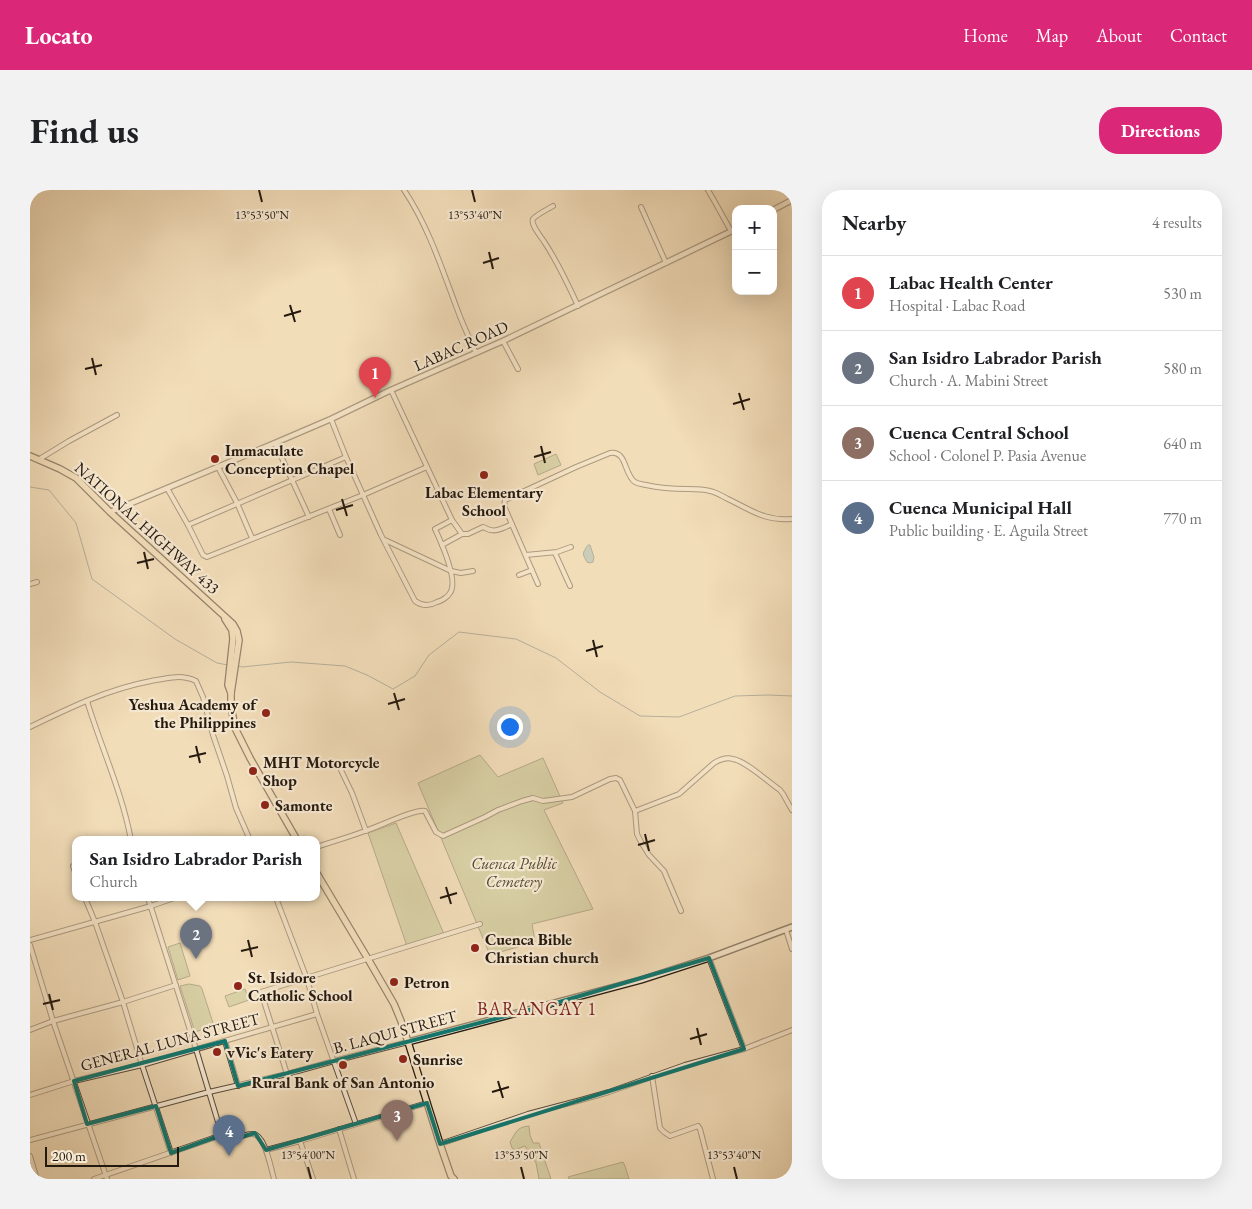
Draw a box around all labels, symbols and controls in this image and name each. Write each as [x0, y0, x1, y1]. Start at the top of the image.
text: Locato [25, 20, 93, 51]
text: Home [963, 24, 1008, 47]
text: Map [1036, 24, 1068, 47]
text: About [1096, 24, 1142, 47]
text: Contact [1170, 24, 1227, 47]
button: Directions [1099, 107, 1222, 154]
text: Find us [30, 108, 139, 153]
map controls [732, 205, 777, 295]
button: + [732, 205, 777, 250]
text: 13°53'50"N [235, 207, 289, 223]
text: 13°53'40"N [448, 207, 502, 223]
text: Nearby [842, 209, 906, 236]
text: 4 results [1152, 212, 1202, 233]
button: − [732, 250, 777, 295]
text: Labac Health Center [889, 270, 1053, 295]
text: 1 [854, 283, 862, 304]
text: 530 m [1163, 283, 1202, 304]
text: Hospital · Labac Road [889, 295, 1025, 316]
street label: LABAC ROAD [410, 316, 512, 376]
text: San Isidro Labrador Parish [889, 345, 1102, 370]
pin: 1 [359, 357, 391, 398]
text: 2 [854, 358, 862, 379]
text: 580 m [1163, 358, 1202, 379]
text: Church · A. Mabini Street [889, 370, 1048, 391]
text: Cuenca Central School [889, 420, 1069, 445]
text: 3 [854, 433, 862, 454]
text: 640 m [1163, 433, 1202, 454]
place label: Immaculate Conception Chapel [225, 440, 355, 479]
text: School · Colonel P. Pasia Avenue [889, 445, 1086, 466]
marker: Immaculate Conception Chapel [209, 453, 221, 465]
street label: NATIONAL HIGHWAY 433 [70, 457, 224, 599]
marker: Labac Elementary School [478, 469, 490, 481]
place label: Labac Elementary School [425, 482, 543, 521]
text: Cuenca Municipal Hall [889, 495, 1072, 520]
text: 4 [854, 508, 862, 529]
text: 770 m [1163, 508, 1202, 529]
text: Public building · E. Aguila Street [889, 520, 1088, 541]
place label: Yeshua Academy of the Philippines [129, 694, 258, 733]
marker: Yeshua Academy of the Philippines [260, 707, 272, 719]
your location [497, 714, 523, 740]
place label: MHT Motorcycle Shop [263, 752, 380, 791]
marker: MHT Motorcycle Shop [247, 765, 259, 777]
place label: Samonte [275, 795, 333, 816]
marker: Samonte [259, 799, 271, 811]
popup [72, 836, 320, 901]
text: San Isidro Labrador Parish [90, 846, 302, 871]
park label: Cuenca Public Cemetery [471, 853, 558, 892]
text: Church [90, 871, 138, 892]
pin: 2 [180, 918, 212, 959]
place label: Cuenca Bible Christian church [485, 929, 599, 968]
marker: Cuenca Bible Christian church [469, 942, 481, 954]
place label: St. Isidore Catholic School [248, 967, 353, 1006]
place label: Petron [404, 972, 449, 993]
marker: Petron [388, 976, 400, 988]
marker: St. Isidore Catholic School [232, 980, 244, 992]
district label: BARANGAY 1 [477, 997, 597, 1020]
street label: B. LAQUI STREET [331, 1005, 459, 1059]
street label: GENERAL LUNA STREET [78, 1008, 262, 1076]
place label: vVic's Eatery [227, 1042, 314, 1063]
marker: vVic's Eatery [211, 1046, 223, 1058]
place label: Sunrise [413, 1049, 463, 1070]
marker: Sunrise [397, 1053, 409, 1065]
marker: Rural Bank of San Antonio [337, 1059, 349, 1071]
place label: Rural Bank of San Antonio [252, 1072, 434, 1093]
pin: 3 [381, 1100, 413, 1141]
pin: 4 [213, 1115, 245, 1156]
scale bar [45, 1144, 179, 1167]
text: 200 m [52, 1147, 86, 1165]
text: 13°54'00"N [281, 1147, 335, 1163]
text: 13°53'50"N [494, 1147, 548, 1163]
text: 13°53'40"N [707, 1147, 761, 1163]

